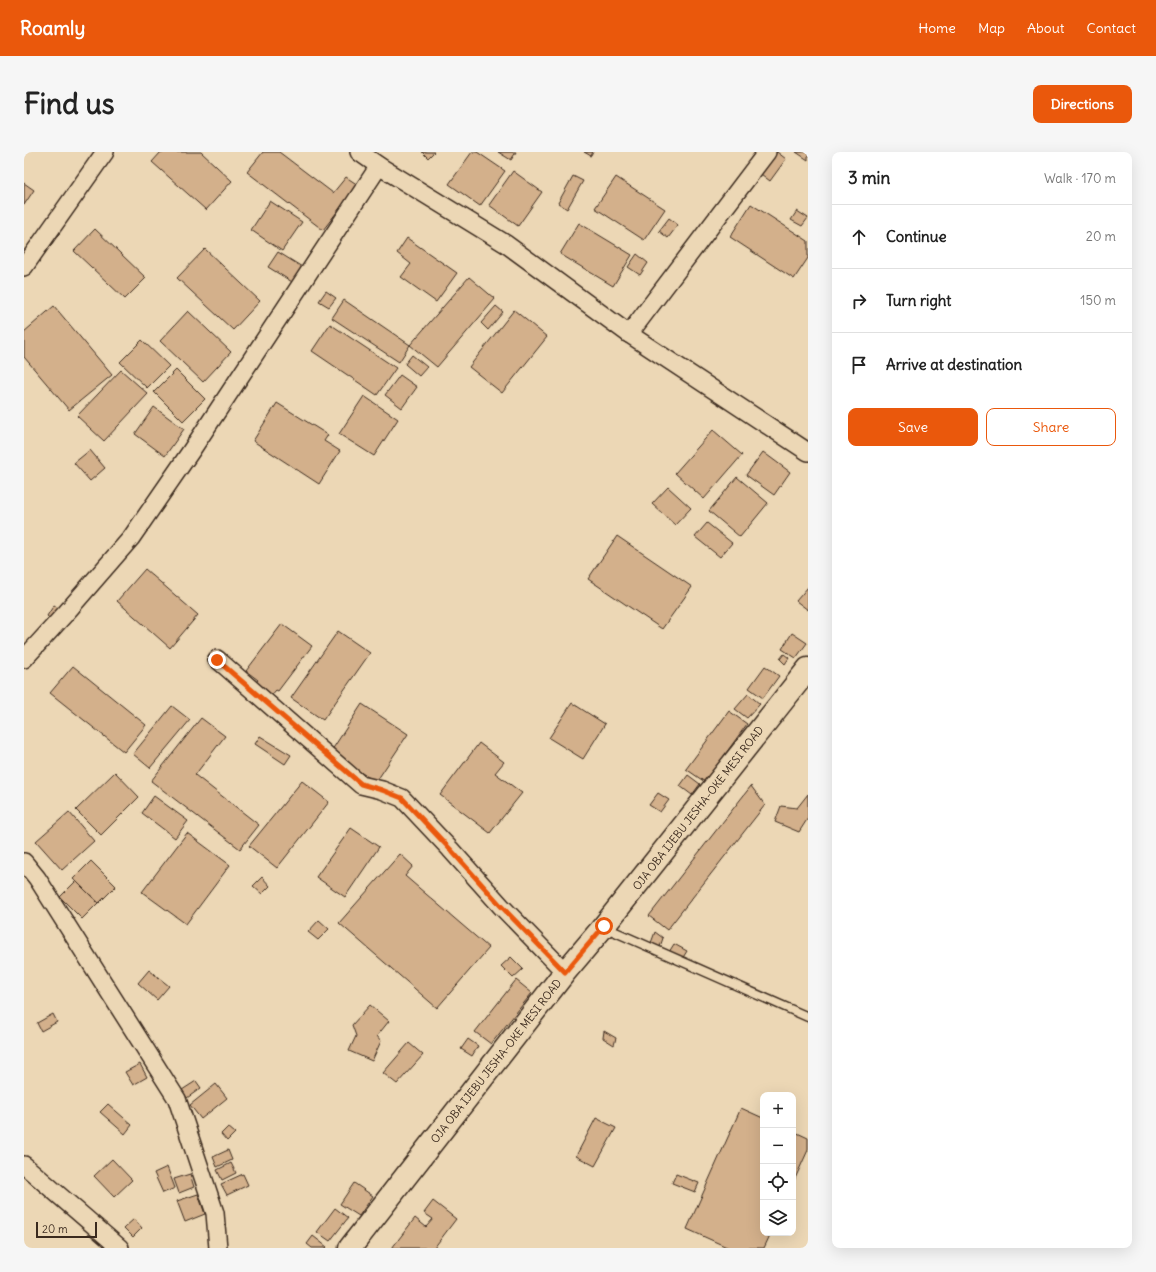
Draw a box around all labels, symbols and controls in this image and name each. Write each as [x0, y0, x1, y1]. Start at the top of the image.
text: Roamly [20, 16, 85, 40]
text: Home [918, 19, 956, 37]
text: Map [978, 19, 1005, 37]
text: About [1027, 19, 1065, 37]
text: Contact [1087, 19, 1136, 37]
button: Directions [1033, 85, 1132, 123]
text: Find us [24, 86, 115, 122]
text: 3 min [848, 167, 890, 189]
text: Walk · 170 m [1044, 170, 1116, 187]
icon: ahead [848, 226, 870, 248]
text: Continue [886, 227, 947, 246]
text: 20 m [1086, 228, 1116, 245]
icon: right [848, 290, 870, 312]
text: Turn right [886, 291, 951, 310]
text: 150 m [1080, 292, 1116, 309]
icon: arrive [848, 354, 870, 376]
text: Arrive at destination [886, 355, 1022, 374]
button: Save [848, 408, 978, 446]
button: Share [986, 408, 1116, 446]
route end [208, 651, 226, 669]
street label: OJA OBA IJEBU JESHA-OKE MESI ROAD [629, 723, 767, 893]
route start [595, 917, 613, 935]
street label: OJA OBA IJEBU JESHA-OKE MESI ROAD [427, 976, 565, 1146]
map controls [760, 1092, 796, 1236]
button: + [760, 1092, 796, 1128]
button: − [760, 1128, 796, 1164]
button: locate [760, 1164, 796, 1200]
button: layers [760, 1200, 796, 1236]
scale bar [36, 1220, 97, 1239]
text: 20 m [42, 1222, 68, 1236]

